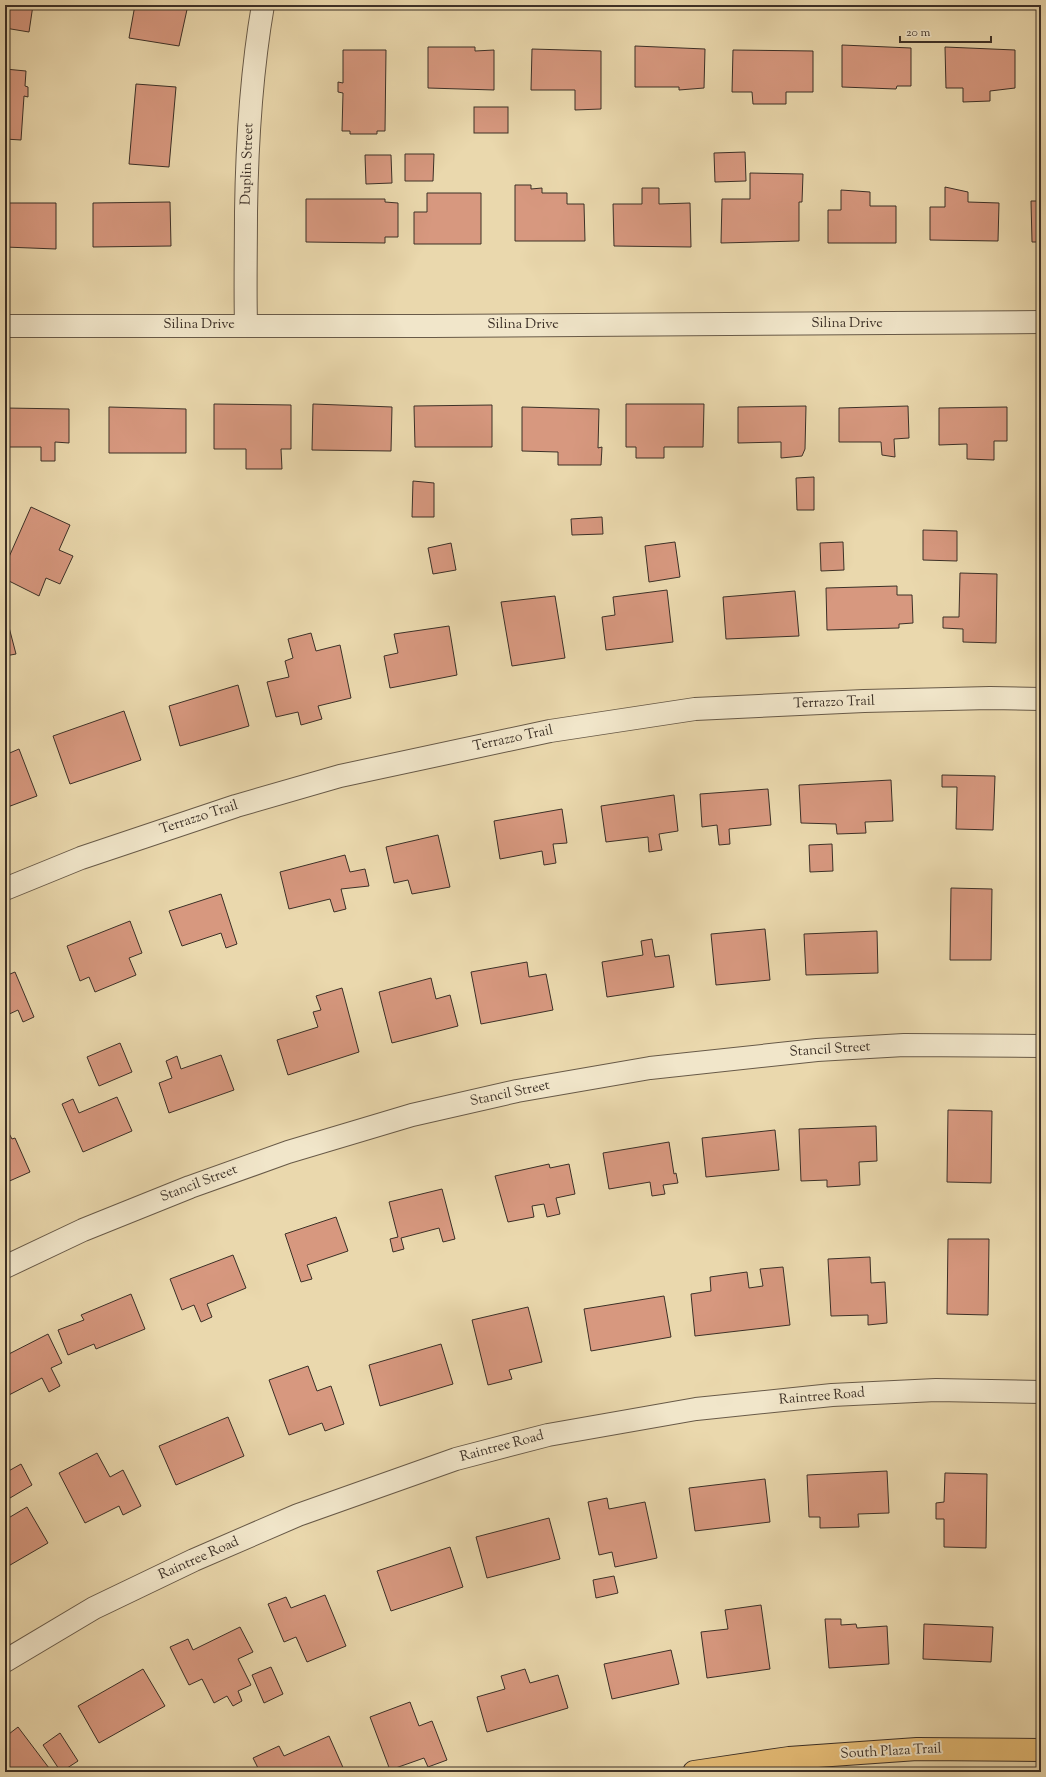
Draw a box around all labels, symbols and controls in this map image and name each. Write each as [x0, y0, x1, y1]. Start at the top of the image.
scale bar [900, 18, 991, 44]
text: 20 m [906, 24, 931, 42]
street label: Duplin Street [237, 122, 259, 205]
street label: Silina Drive [811, 314, 883, 334]
street label: Silina Drive [163, 315, 235, 335]
street label: Silina Drive [487, 315, 559, 335]
street label: Terrazzo Trail [793, 692, 875, 714]
street label: Terrazzo Trail [471, 721, 555, 757]
street label: Terrazzo Trail [157, 796, 241, 840]
street label: Stancil Street [789, 1037, 871, 1063]
street label: Stancil Street [468, 1076, 552, 1112]
street label: Stancil Street [158, 1160, 241, 1208]
street label: Raintree Road [778, 1383, 866, 1411]
street label: Raintree Road [458, 1426, 546, 1468]
street label: Raintree Road [156, 1532, 243, 1586]
street label: South Plaza Trail [840, 1739, 942, 1765]

